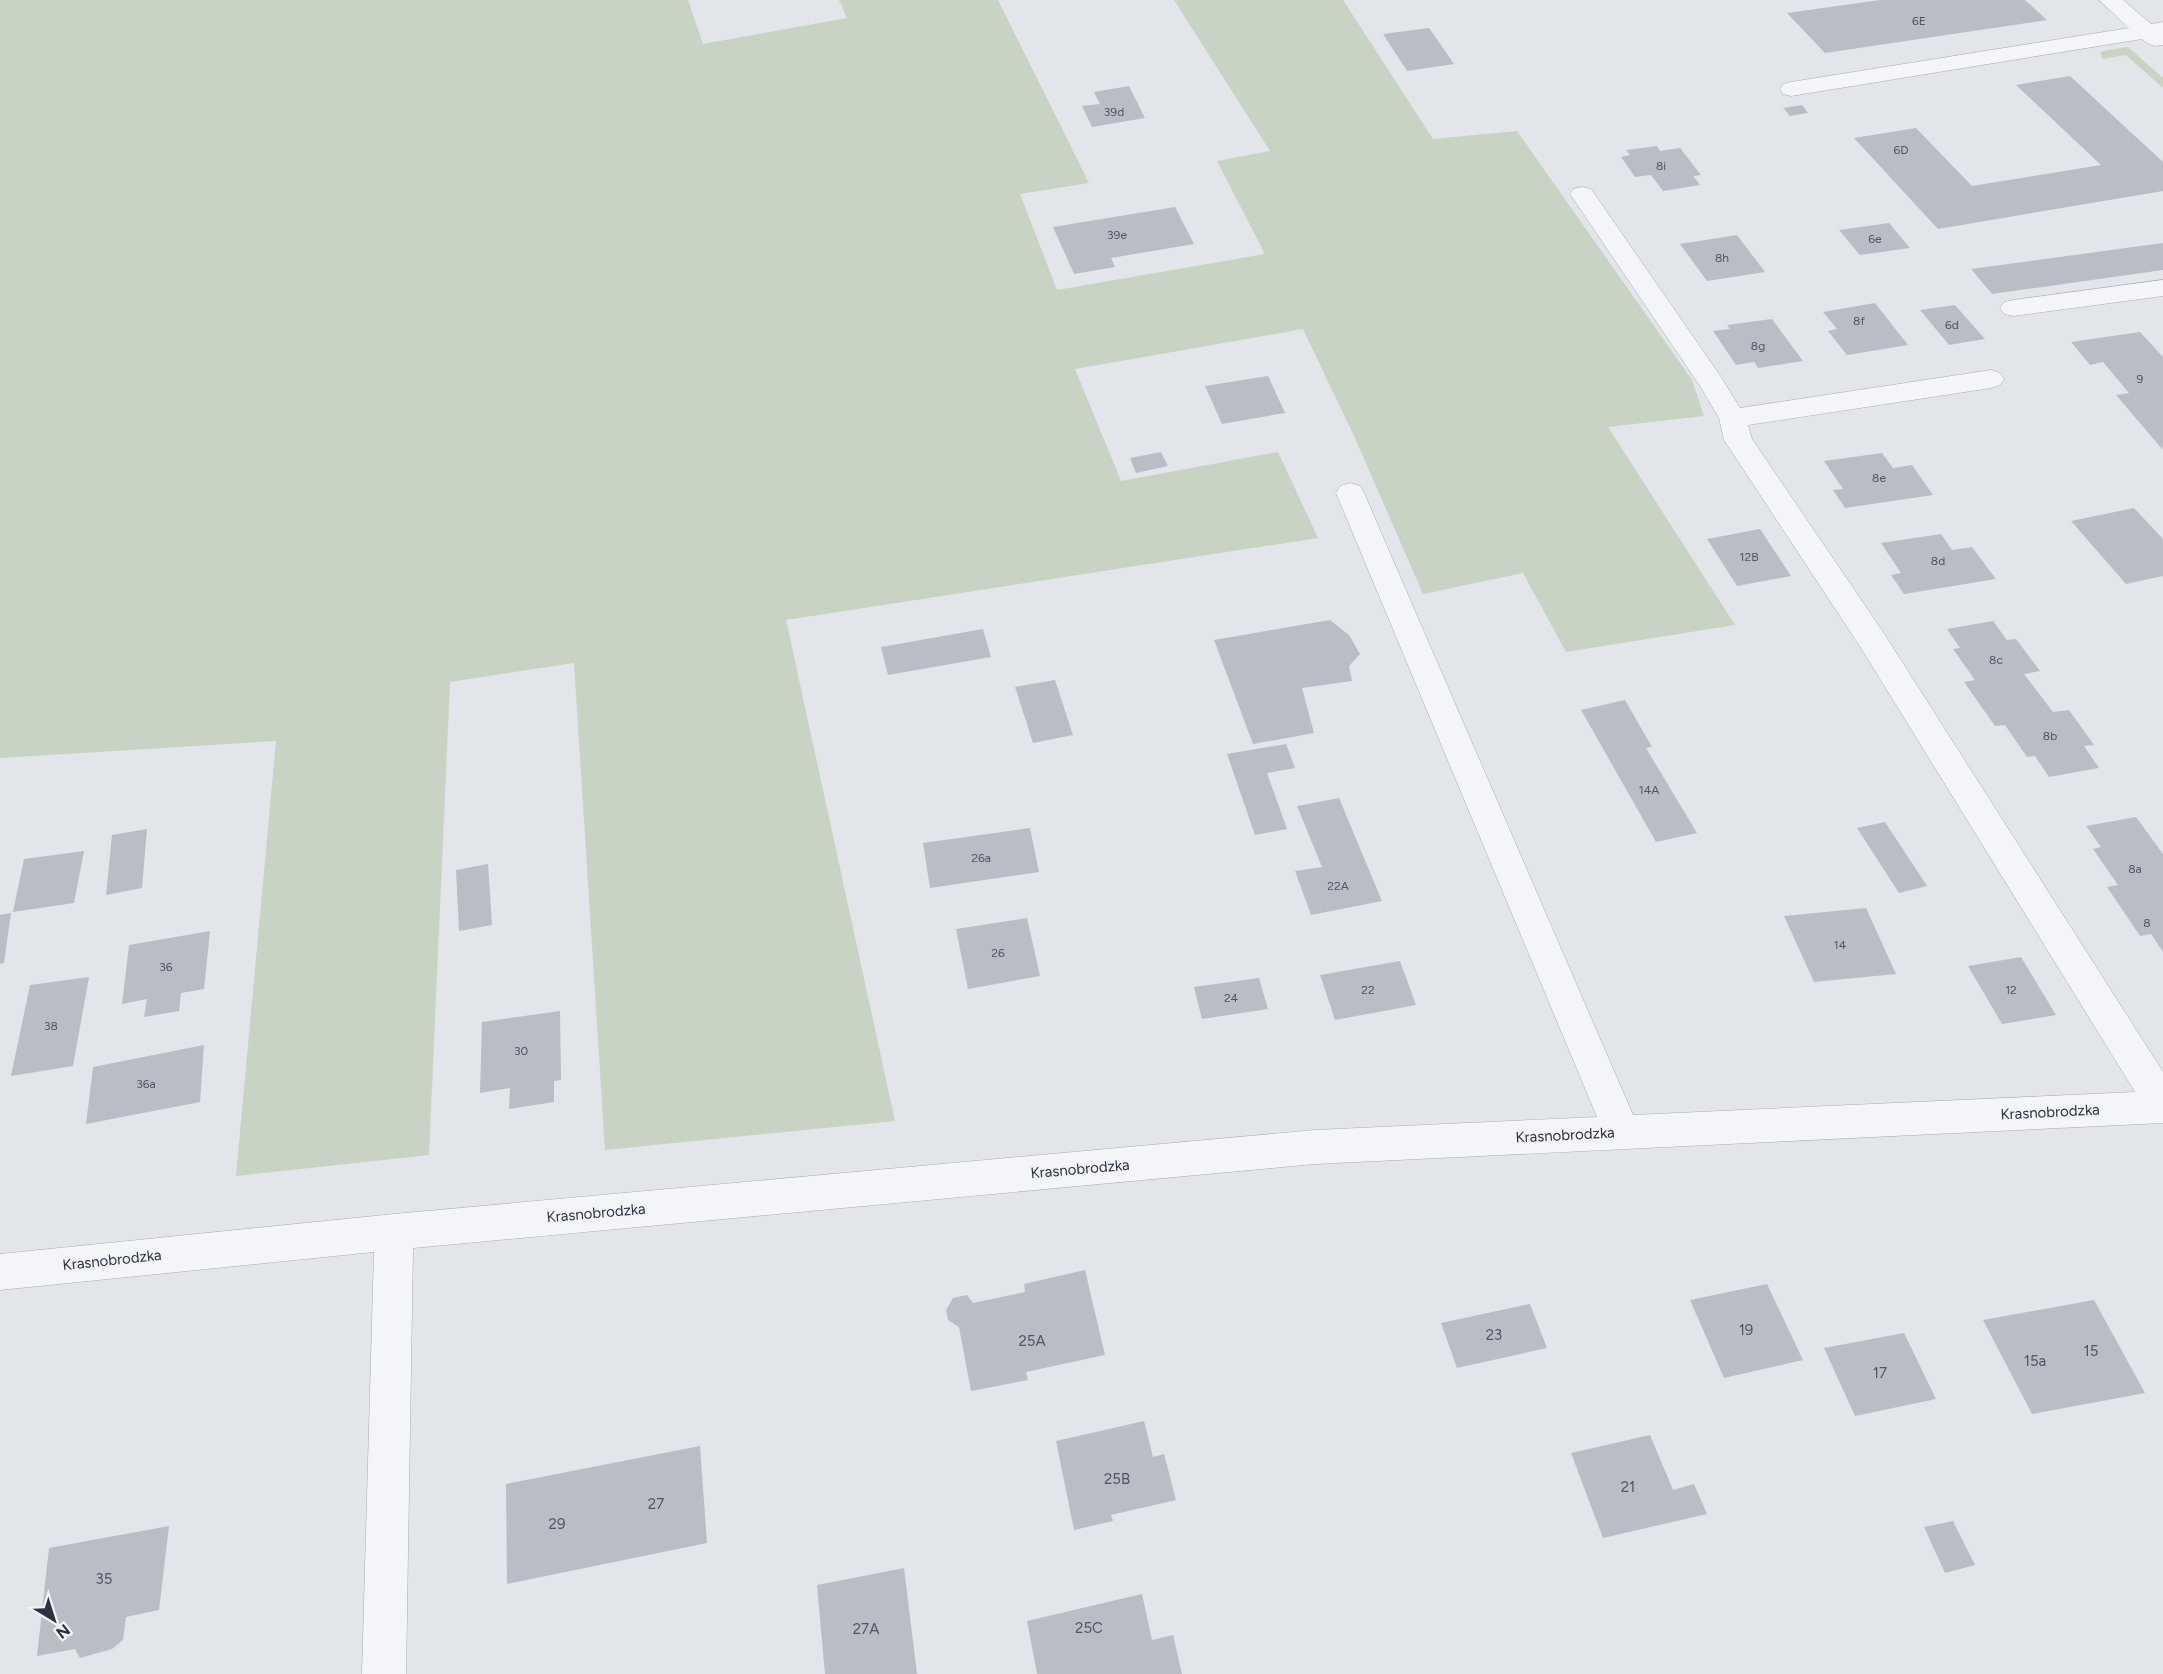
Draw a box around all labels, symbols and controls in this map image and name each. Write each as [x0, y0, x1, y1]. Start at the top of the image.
house number: 6E [1912, 14, 1926, 28]
house number: 39d [1104, 105, 1124, 119]
house number: 6D [1893, 143, 1909, 157]
house number: 8i [1656, 159, 1666, 173]
house number: 39e [1107, 228, 1127, 242]
house number: 6e [1868, 232, 1882, 246]
house number: 8h [1715, 251, 1729, 265]
house number: 8f [1853, 314, 1865, 328]
house number: 6d [1945, 318, 1959, 332]
house number: 8g [1751, 339, 1765, 353]
house number: 9 [2137, 372, 2144, 386]
house number: 8e [1872, 471, 1886, 485]
house number: 12B [1740, 550, 1759, 564]
house number: 8d [1931, 554, 1945, 568]
house number: 8c [1989, 653, 2003, 667]
house number: 8b [2043, 729, 2057, 743]
house number: 14A [1639, 783, 1659, 797]
house number: 26a [971, 851, 991, 865]
house number: 8a [2128, 862, 2142, 876]
house number: 22A [1327, 879, 1349, 893]
house number: 8 [2143, 916, 2151, 930]
house number: 14 [1834, 938, 1847, 952]
house number: 26 [991, 946, 1005, 960]
house number: 36 [159, 960, 173, 974]
house number: 22 [1361, 983, 1375, 997]
house number: 12 [2005, 983, 2017, 997]
house number: 24 [1224, 991, 1239, 1005]
house number: 38 [44, 1019, 58, 1033]
house number: 30 [514, 1044, 528, 1058]
house number: 36a [136, 1077, 156, 1091]
street label: Krasnobrodzka [2000, 1100, 2100, 1124]
street label: Krasnobrodzka [1515, 1123, 1615, 1147]
street label: Krasnobrodzka [1030, 1156, 1130, 1182]
street label: Krasnobrodzka [546, 1200, 646, 1226]
street label: Krasnobrodzka [62, 1246, 162, 1274]
house number: 19 [1739, 1321, 1753, 1339]
house number: 23 [1486, 1326, 1502, 1344]
house number: 25A [1018, 1332, 1046, 1350]
house number: 15 [2084, 1342, 2098, 1360]
house number: 15a [2024, 1352, 2046, 1370]
house number: 17 [1873, 1364, 1887, 1382]
house number: 25B [1104, 1470, 1130, 1488]
house number: 21 [1621, 1478, 1635, 1496]
house number: 27 [648, 1495, 664, 1513]
house number: 29 [549, 1515, 565, 1533]
house number: 35 [96, 1570, 112, 1588]
north arrow [24, 1590, 84, 1650]
house number: 25C [1075, 1619, 1103, 1637]
text: N [52, 1620, 74, 1643]
house number: 27A [853, 1620, 879, 1638]

